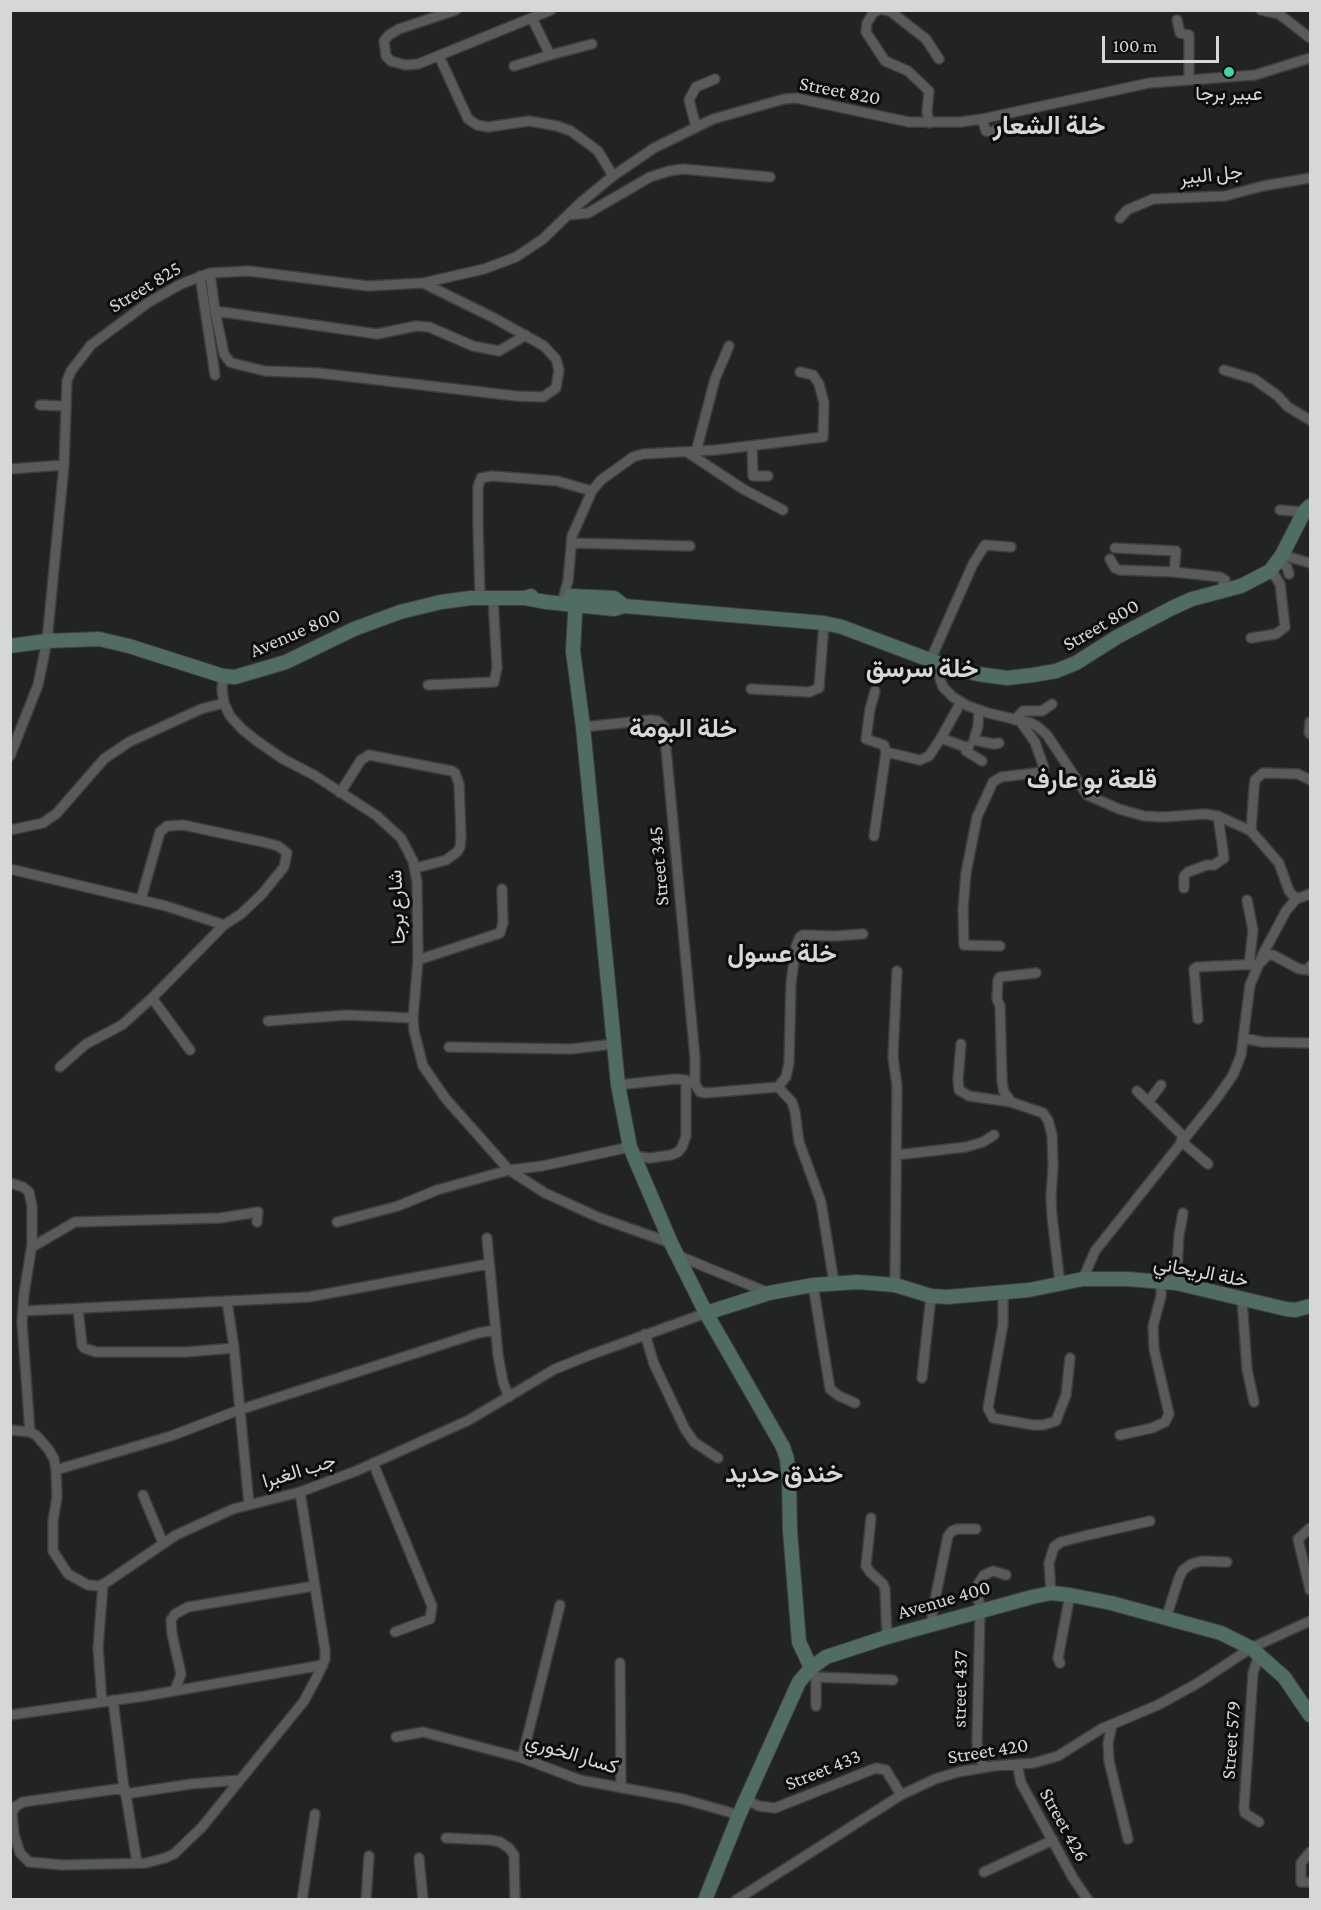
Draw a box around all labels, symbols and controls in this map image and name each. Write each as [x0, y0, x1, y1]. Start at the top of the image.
scale bar [1105, 24, 1222, 62]
text: 100 m [1113, 36, 1157, 56]
marker: عبير برجا [1222, 65, 1236, 79]
street label: Street 820 [797, 71, 883, 111]
place label: عبير برجا [1195, 82, 1263, 106]
district label: خلة الشعار [993, 110, 1105, 142]
street label: جل البير [1178, 160, 1244, 190]
street label: Street 825 [104, 256, 186, 318]
street label: Street 800 [1059, 594, 1143, 656]
street label: Avenue 800 [246, 603, 344, 663]
district label: خلة سرسق [866, 653, 978, 685]
district label: خلة البومة [629, 713, 737, 745]
district label: قلعة بو عارف [1027, 764, 1157, 796]
street label: Street 345 [644, 825, 674, 907]
street label: شارع برجا [383, 869, 411, 945]
district label: خلة عسول [727, 938, 837, 970]
street label: خلة الريحاني [1152, 1251, 1250, 1293]
street label: جب الغبرا [259, 1448, 339, 1494]
district label: خندق حديد [725, 1458, 843, 1490]
street label: Avenue 400 [895, 1575, 993, 1625]
street label: street 437 [947, 1650, 973, 1728]
street label: Street 579 [1216, 1700, 1246, 1780]
street label: كسار الخوري [523, 1729, 621, 1779]
street label: Street 420 [946, 1733, 1030, 1769]
street label: Street 433 [782, 1744, 864, 1796]
street label: Street 426 [1034, 1784, 1094, 1866]

